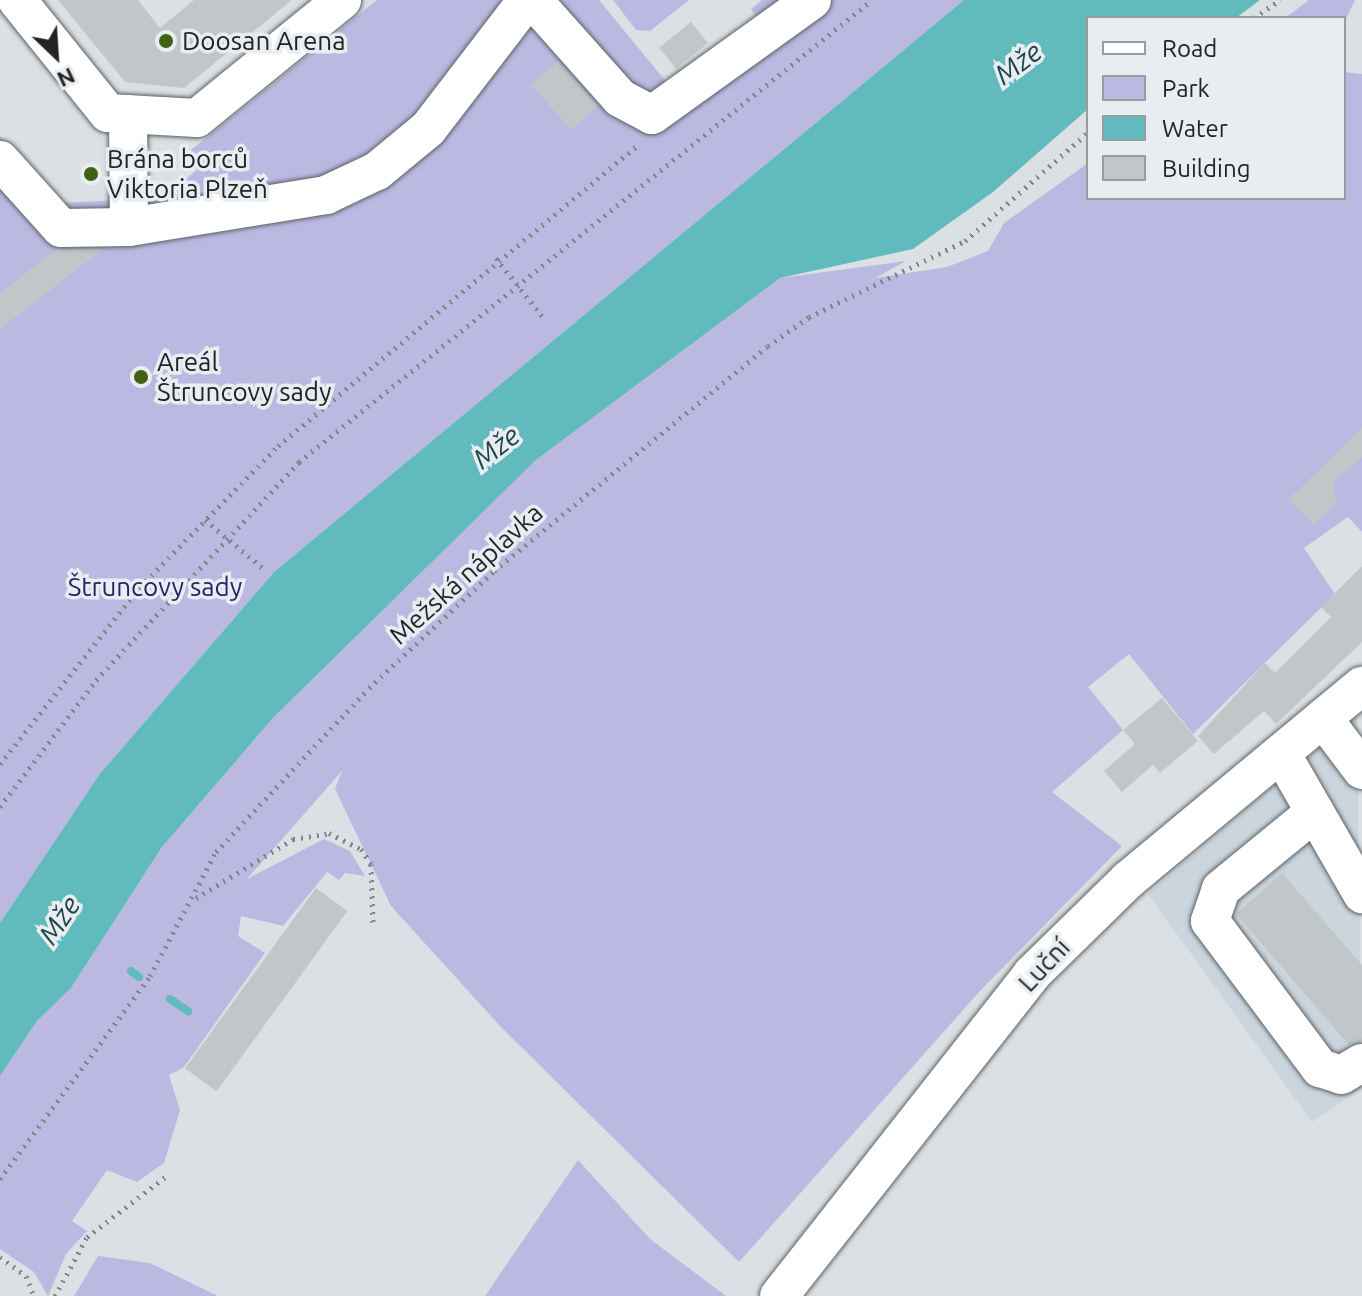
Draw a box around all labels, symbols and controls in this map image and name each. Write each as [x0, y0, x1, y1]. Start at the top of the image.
north arrow [16, 16, 96, 96]
legend [1086, 16, 1346, 200]
place label: Doosan Arena [182, 25, 346, 57]
marker: Doosan Arena [157, 32, 175, 50]
water label: Mže [988, 34, 1048, 92]
text: Road [1162, 35, 1217, 62]
text: N [54, 63, 79, 93]
text: Park [1162, 75, 1210, 102]
text: Water [1162, 115, 1228, 142]
place label: Brána borců Viktoria Plzeň [107, 143, 268, 204]
text: Building [1162, 155, 1250, 182]
marker: Brána borců Viktoria Plzeň [82, 165, 100, 183]
place label: Areál Štruncovy sady [157, 346, 332, 408]
marker: Areál Štruncovy sady [132, 368, 150, 386]
water label: Mže [466, 418, 526, 476]
street label: Mežská náplavka [383, 497, 549, 651]
park label: Štruncovy sady [68, 571, 242, 603]
water label: Mže [31, 890, 87, 950]
street label: Luční [1012, 932, 1076, 998]

